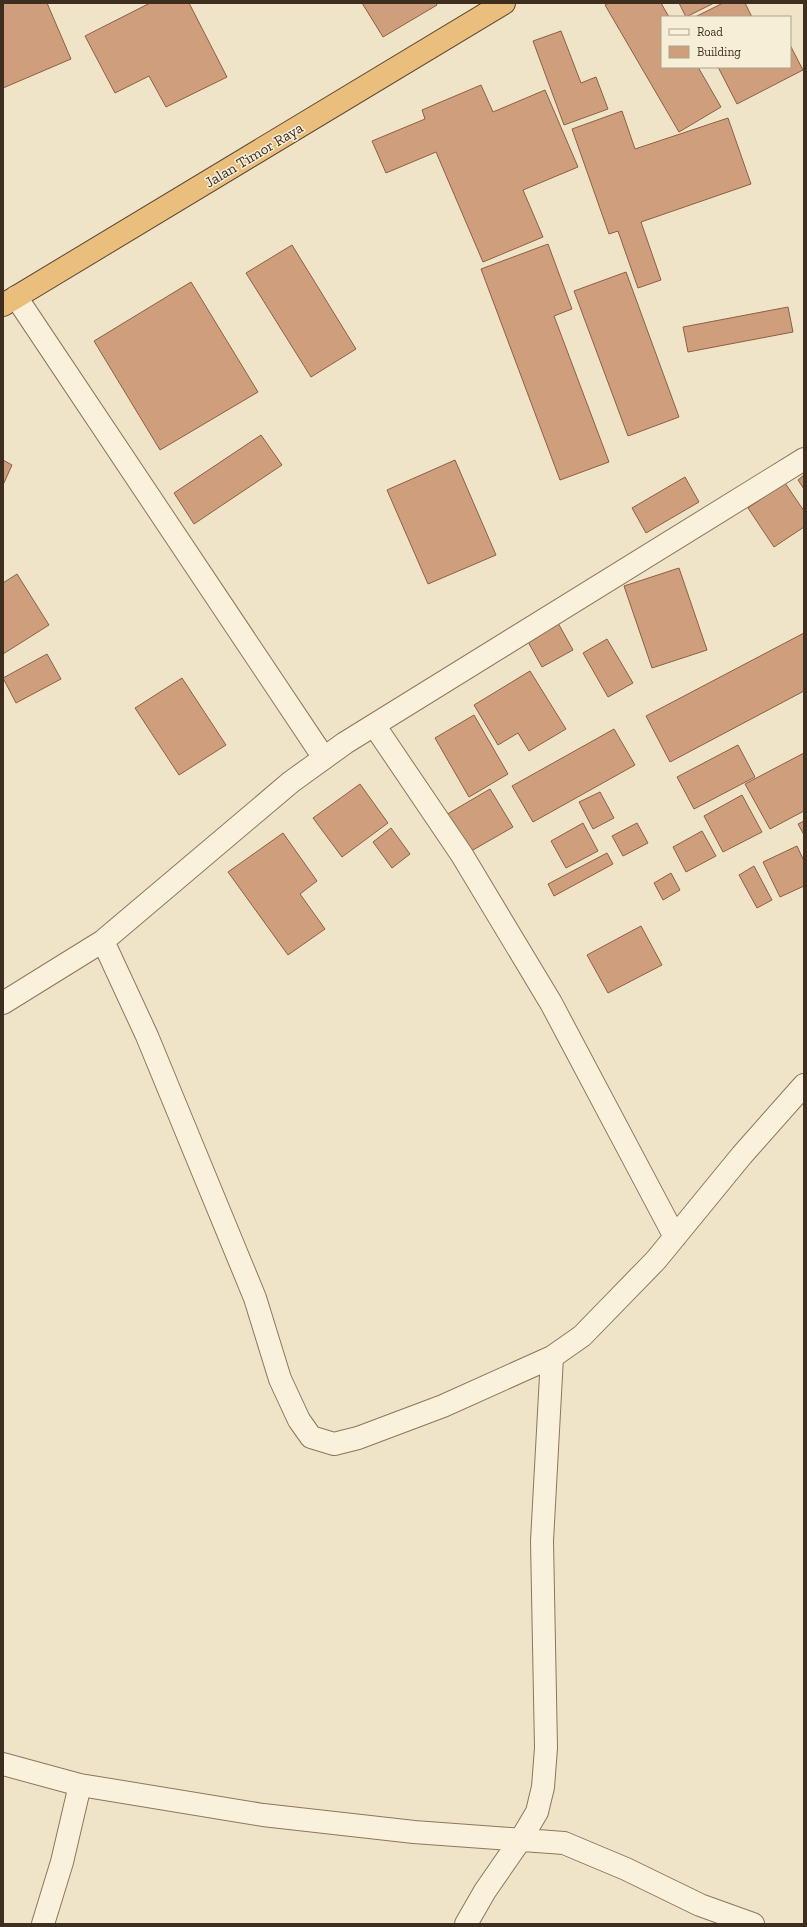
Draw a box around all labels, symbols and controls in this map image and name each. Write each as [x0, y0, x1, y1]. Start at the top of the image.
legend [661, 16, 791, 68]
text: Road [697, 25, 723, 39]
text: Building [697, 45, 741, 59]
street label: Jalan Timor Raya [202, 119, 306, 191]

